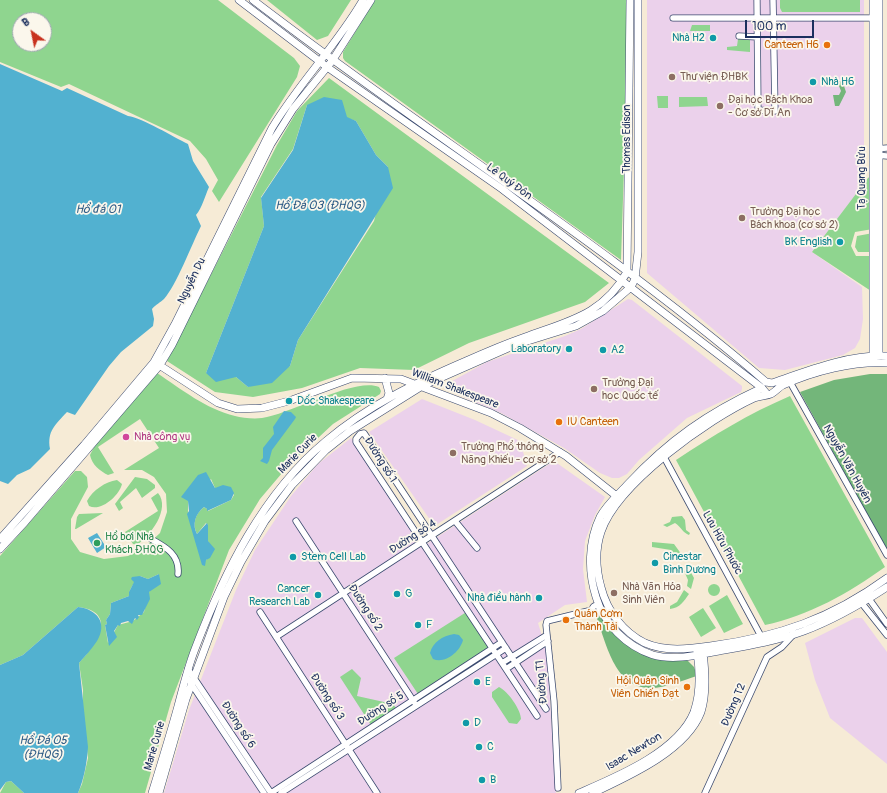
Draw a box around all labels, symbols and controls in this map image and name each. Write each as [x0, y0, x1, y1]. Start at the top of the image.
north arrow [12, 12, 52, 52]
scale bar [747, 12, 816, 38]
text: B [20, 15, 32, 30]
text: 100 m [752, 19, 786, 34]
place label: Nhà H2 [672, 31, 705, 45]
marker: Nhà H2 [708, 33, 718, 43]
place label: Canteen H6 [764, 38, 819, 52]
marker: Canteen H6 [822, 40, 832, 50]
place label: Thư viện ĐHBK [680, 70, 748, 84]
marker: Thư viện ĐHBK [667, 72, 677, 82]
place label: Nhà H6 [821, 75, 854, 89]
marker: Nhà H6 [808, 77, 818, 87]
place label: Đại học Bách Khoa - Cơ sở Dĩ An [728, 93, 812, 119]
marker: Đại học Bách Khoa - Cơ sở Dĩ An [715, 101, 725, 111]
street label: Thomas Edison [620, 104, 634, 174]
street label: Tạ Quang Bửu [855, 146, 869, 210]
street label: Lê Quý Đôn [484, 161, 534, 203]
water label: Hồ Đá 03 (ĐHQG) [275, 199, 365, 213]
water label: Hồ đá 01 [75, 203, 121, 217]
place label: Trường Đại học Bách khoa (cơ sở 2) [750, 205, 839, 231]
marker: Trường Đại học Bách khoa (cơ sở 2) [737, 213, 747, 223]
place label: BK English [785, 235, 832, 249]
marker: BK English [835, 237, 845, 247]
street label: Nguyễn Du [175, 256, 209, 306]
place label: Laboratory [511, 342, 561, 356]
place label: A2 [611, 343, 624, 357]
marker: Laboratory [564, 344, 574, 354]
marker: A2 [598, 345, 608, 355]
street label: William Shakespeare [410, 366, 500, 412]
place label: Trường Đại học Quốc tế [602, 376, 658, 402]
marker: Trường Đại học Quốc tế [589, 384, 599, 394]
place label: Dốc Shakespeare [297, 394, 374, 408]
marker: Dốc Shakespeare [284, 396, 294, 406]
place label: IU Canteen [567, 415, 619, 429]
marker: IU Canteen [554, 417, 564, 427]
street label: Nguyễn Văn Huyên [820, 422, 874, 506]
place label: Nhà công vụ [134, 430, 190, 444]
street label: Marie Curie [276, 431, 320, 477]
marker: Nhà công vụ [121, 432, 131, 442]
street label: Đường số 1 [361, 435, 399, 485]
place label: Trường Phổ thông Năng Khiếu - cơ sở 2 [461, 440, 557, 466]
marker: Trường Phổ thông Năng Khiếu - cơ sở 2 [448, 448, 458, 458]
street label: Lưu Hữu Phước [699, 509, 745, 577]
street label: Đường số 4 [387, 517, 439, 557]
place label: Hồ bơi Nhà Khách ĐHQG [105, 530, 163, 556]
marker: Hồ bơi Nhà Khách ĐHQG [92, 538, 102, 548]
place label: Stem Cell Lab [301, 550, 366, 564]
place label: Cinestar Bình Dương [663, 550, 716, 576]
marker: Stem Cell Lab [288, 552, 298, 562]
marker: Cinestar Bình Dương [650, 558, 660, 568]
place label: Nhà Văn Hóa Sinh Viên [622, 580, 681, 606]
place label: Cancer Research Lab [249, 582, 310, 608]
street label: Đường số 2 [345, 582, 385, 634]
place label: G [405, 587, 412, 601]
marker: Nhà Văn Hóa Sinh Viên [609, 588, 619, 598]
marker: G [392, 589, 402, 599]
marker: Cancer Research Lab [313, 590, 323, 600]
place label: Nhà điều hành [467, 591, 531, 605]
marker: Nhà điều hành [534, 593, 544, 603]
place label: Quán Cơm Thành Tài [574, 607, 623, 633]
marker: Quán Cơm Thành Tài [561, 615, 571, 625]
place label: F [426, 618, 433, 632]
marker: F [413, 620, 423, 630]
street label: Đường T1 [534, 660, 550, 704]
street label: Đường số 3 [307, 671, 347, 723]
place label: Hội Quán Sinh Viên Chiến Đạt [610, 674, 679, 700]
place label: E [485, 675, 491, 689]
marker: E [472, 677, 482, 687]
street label: Đường T2 [719, 681, 749, 729]
marker: Hội Quán Sinh Viên Chiến Đạt [682, 682, 692, 692]
street label: Đường số 5 [355, 689, 407, 729]
street label: Đường số 6 [218, 699, 258, 751]
place label: D [474, 716, 481, 730]
marker: D [461, 718, 471, 728]
street label: Marie Curie [142, 720, 168, 772]
street label: Isaac Newton [604, 730, 664, 774]
water label: Hồ Đá 05 (ĐHQG) [19, 734, 67, 762]
place label: C [487, 740, 494, 754]
marker: C [474, 742, 484, 752]
place label: B [490, 773, 496, 787]
marker: B [477, 775, 487, 785]

